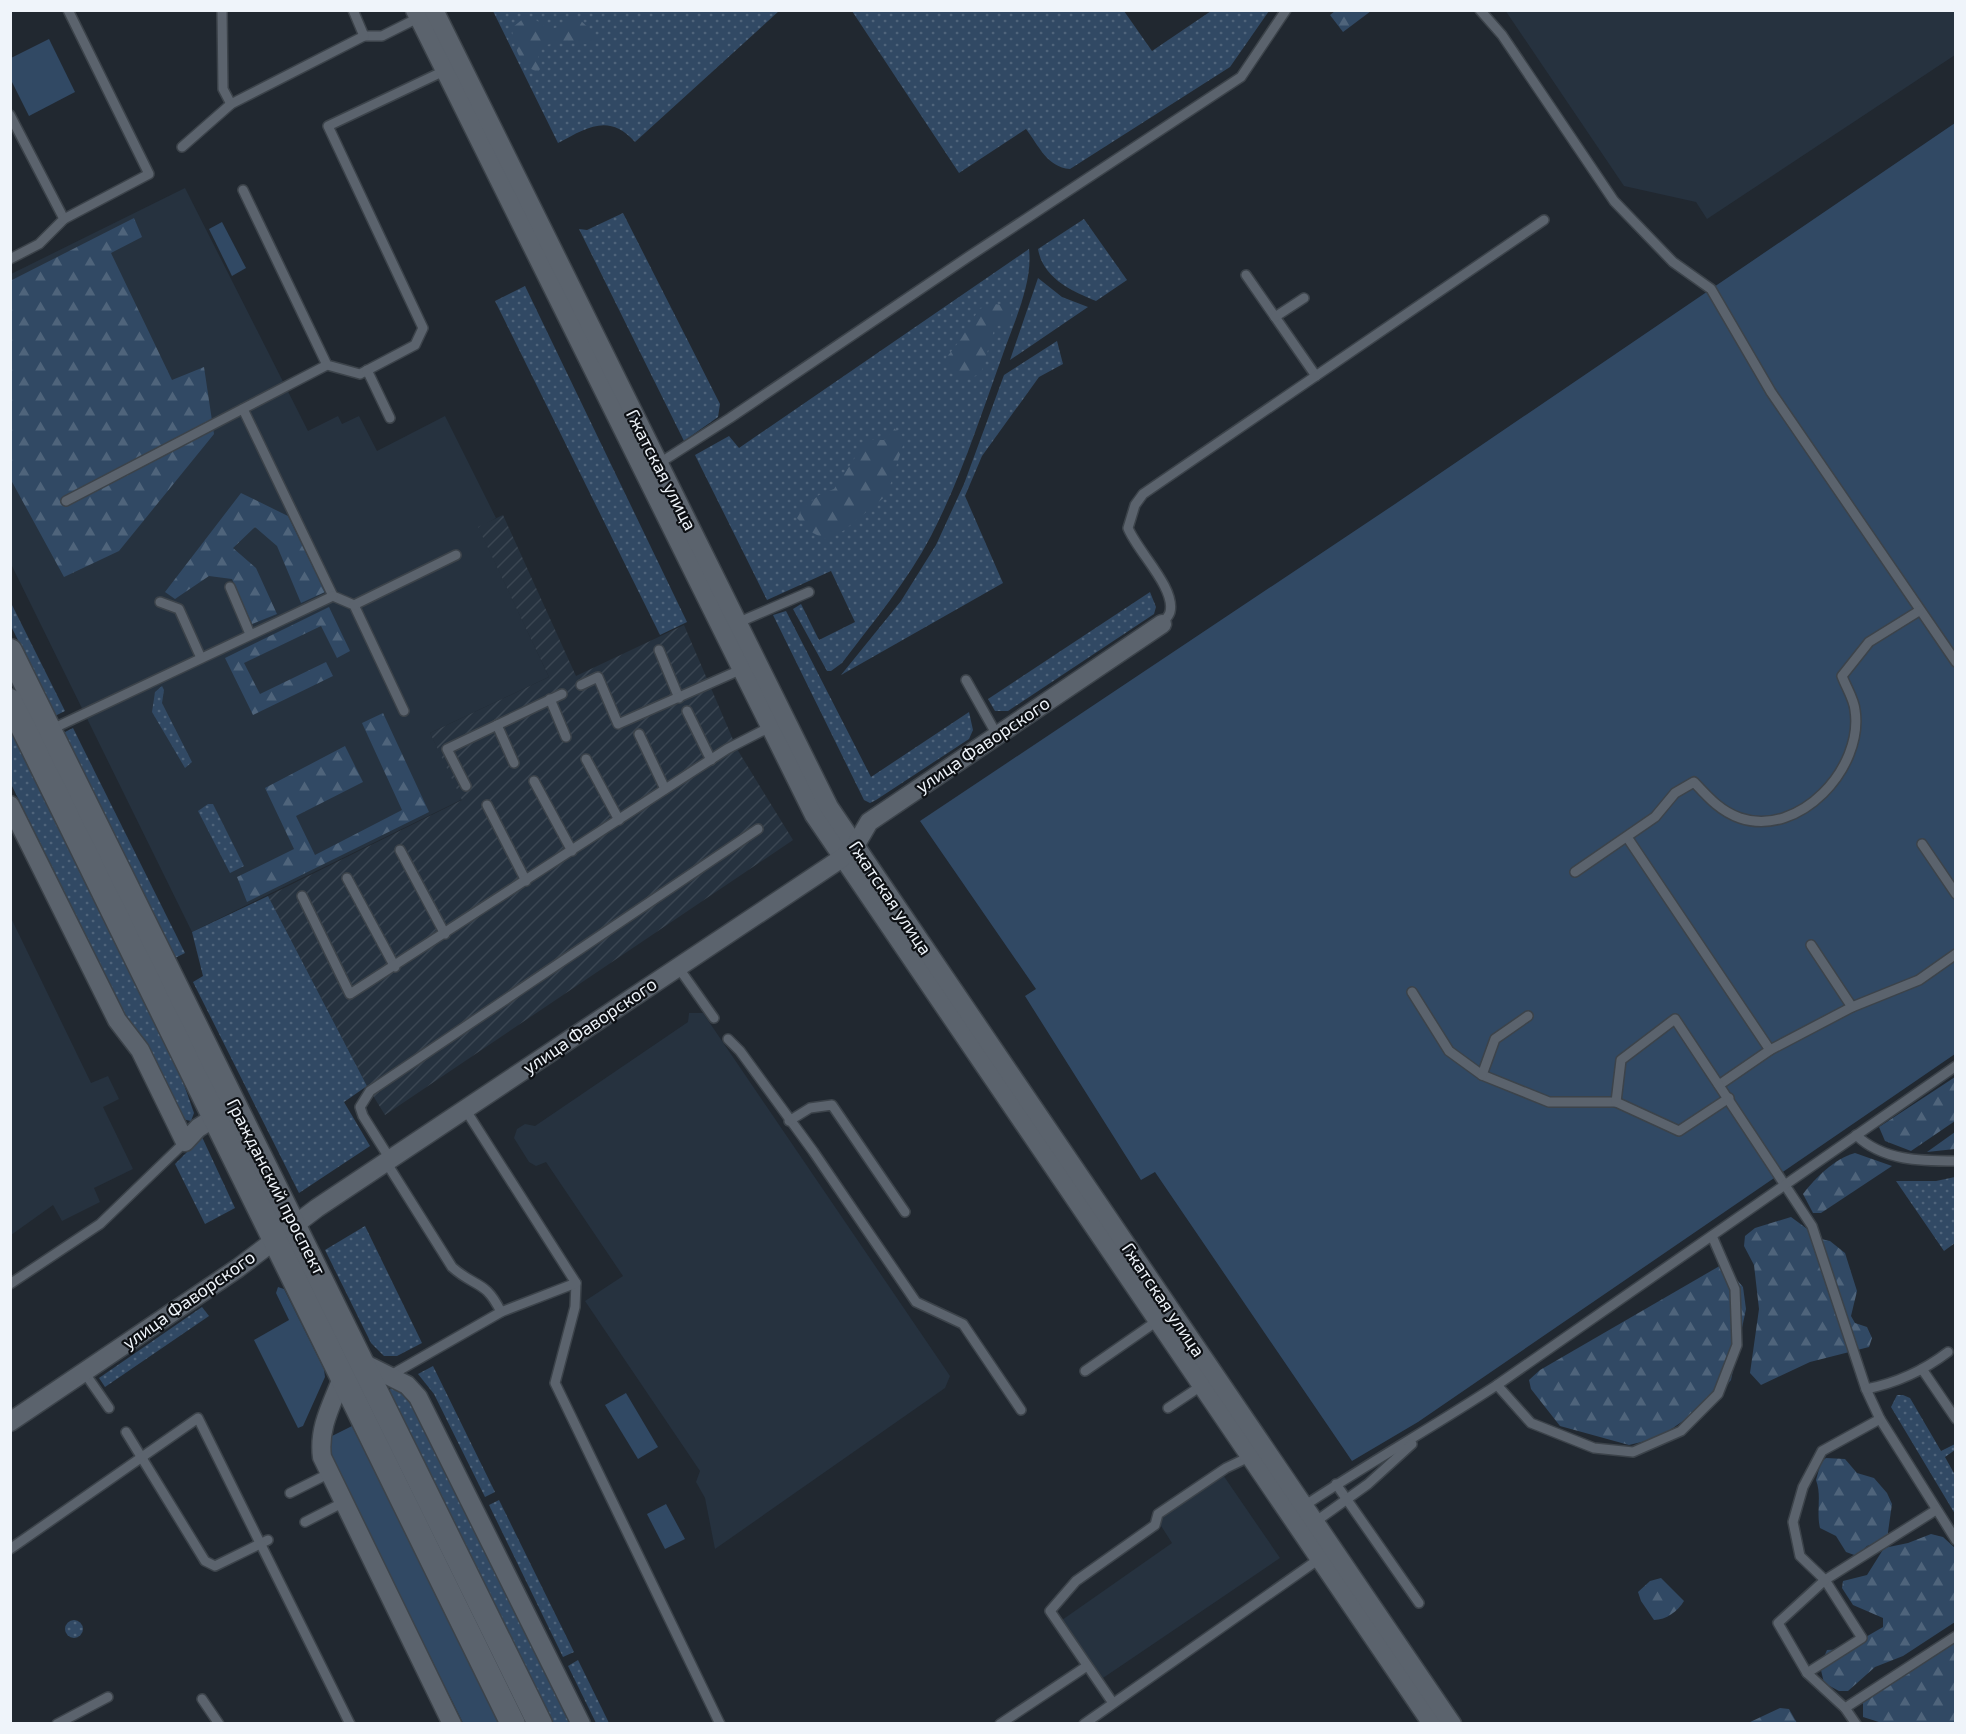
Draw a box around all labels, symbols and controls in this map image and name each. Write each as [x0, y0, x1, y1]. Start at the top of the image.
street label: Гжатская улица [622, 405, 702, 534]
street label: улица Фаворского [911, 691, 1054, 797]
street label: Гжатская улица [845, 836, 937, 959]
street label: улица Фаворского [518, 972, 661, 1078]
street label: Гражданский проспект [223, 1095, 331, 1279]
street label: Гжатская улица [1118, 1238, 1210, 1361]
street label: улица Фаворского [118, 1245, 259, 1353]

